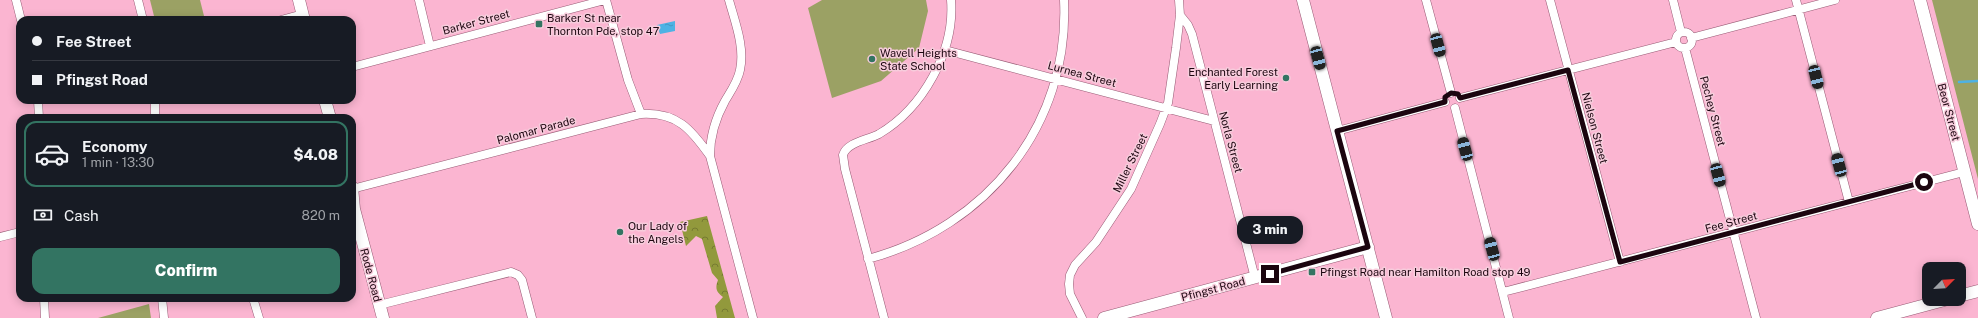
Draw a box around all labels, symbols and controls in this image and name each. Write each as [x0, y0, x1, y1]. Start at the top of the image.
street label: Barker Street [441, 7, 511, 37]
place label: Barker St near Thornton Pde, stop 47 [547, 12, 660, 37]
marker: Barker St near Thornton Pde, stop 47 [534, 19, 544, 29]
car [1429, 32, 1447, 58]
text: Fee Street [56, 33, 131, 50]
car [1309, 45, 1327, 71]
place label: Wavell Heights State School [880, 47, 957, 72]
marker: Wavell Heights State School [867, 54, 877, 64]
street label: Lurnea Street [1046, 59, 1118, 89]
car [1807, 64, 1825, 90]
place label: Enchanted Forest Early Learning [1188, 66, 1278, 91]
text: Pfingst Road [56, 71, 148, 88]
marker: Enchanted Forest Early Learning [1281, 73, 1291, 83]
street label: Pechey Street [1698, 75, 1728, 147]
street label: Beor Street [1936, 82, 1962, 142]
street label: Nielson Street [1580, 91, 1610, 165]
street label: Norla Street [1217, 110, 1245, 174]
street label: Palomar Parade [495, 114, 577, 146]
street label: Miller Street [1111, 132, 1149, 194]
icon: car [34, 136, 70, 172]
car [1456, 136, 1474, 162]
text: Economy [82, 138, 147, 155]
text: $4.08 [293, 146, 338, 163]
car [1830, 152, 1848, 178]
text: 1 min · 13:30 [82, 155, 154, 170]
car [1709, 162, 1727, 188]
route start [1915, 173, 1933, 191]
icon: cash [32, 204, 54, 226]
text: Cash [64, 207, 99, 224]
text: 820 m [301, 208, 340, 223]
street label: Fee Street [1704, 209, 1758, 235]
callout: 3 min [1237, 216, 1303, 244]
place label: Our Lady of the Angels [628, 220, 688, 245]
text: 3 min [1253, 222, 1287, 237]
marker: Our Lady of the Angels [615, 227, 625, 237]
car [1483, 236, 1501, 262]
street label: Rode Road [358, 247, 384, 303]
button: Confirm [32, 248, 340, 294]
north arrow [1922, 262, 1966, 306]
map controls [1922, 262, 1966, 306]
route end [1261, 265, 1279, 283]
place label: Pfingst Road near Hamilton Road stop 49 [1320, 266, 1531, 278]
marker: Pfingst Road near Hamilton Road stop 49 [1307, 267, 1317, 277]
street label: Pfingst Road [1180, 275, 1246, 303]

